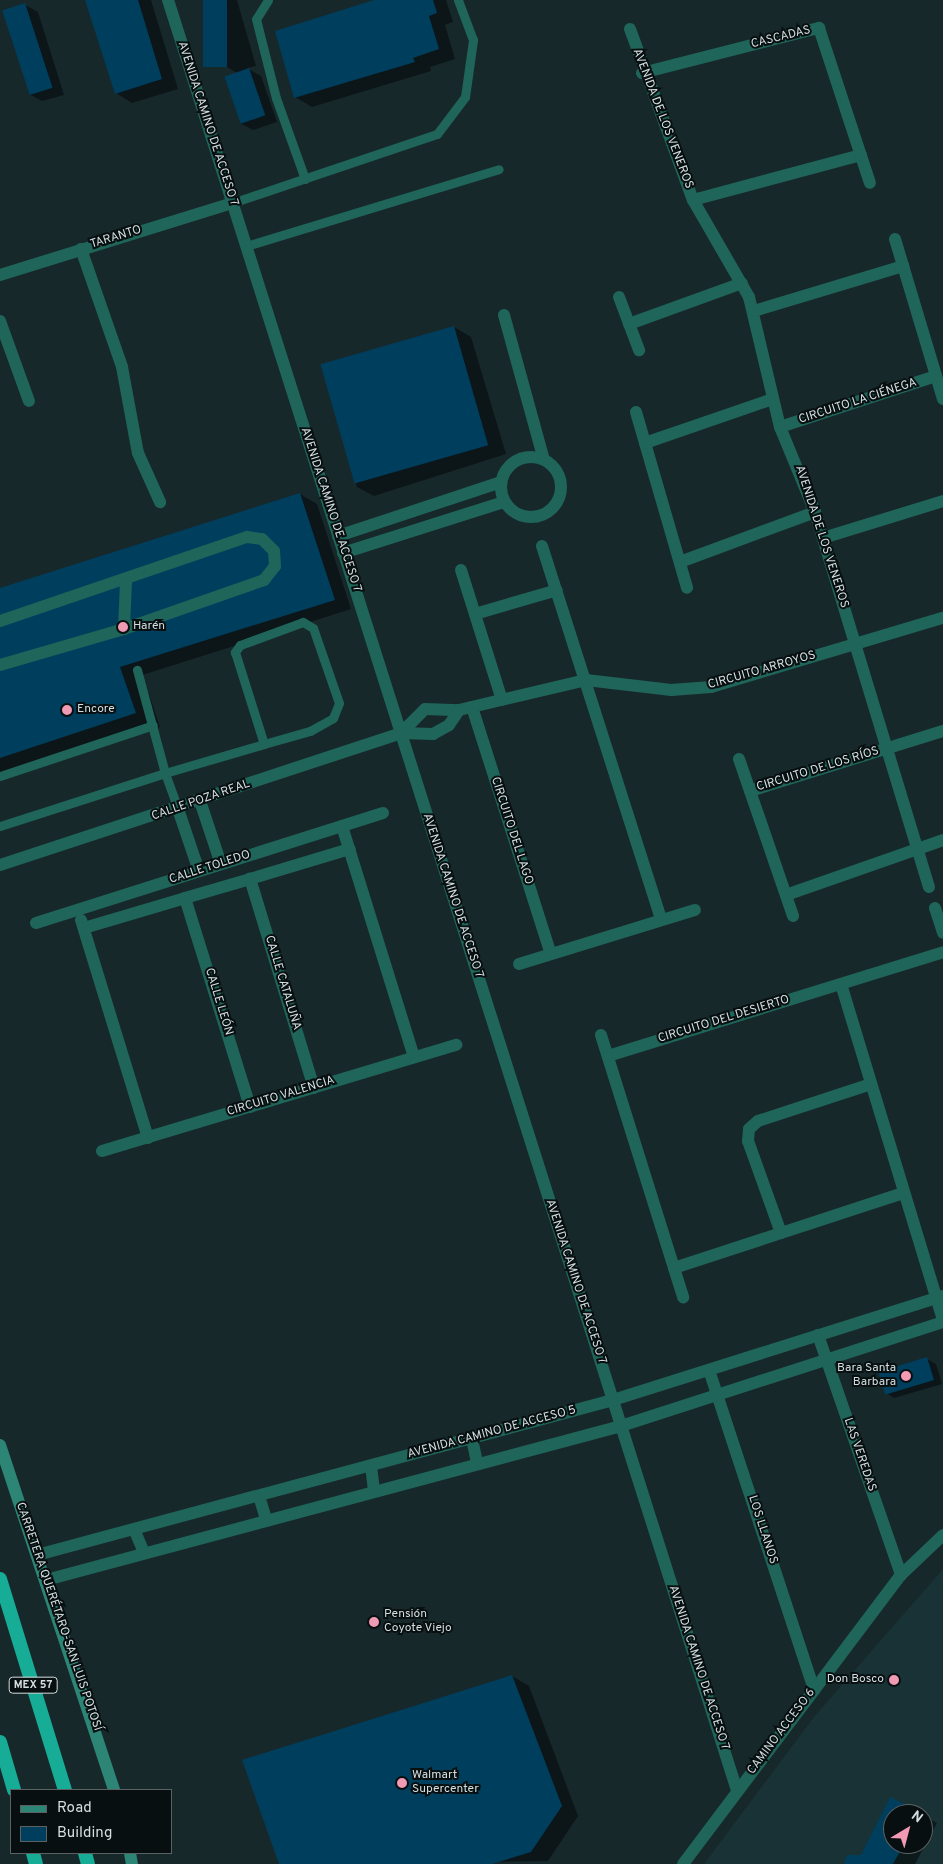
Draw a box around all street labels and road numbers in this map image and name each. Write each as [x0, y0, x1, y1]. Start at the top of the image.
street label: CASCADAS [750, 24, 812, 52]
street label: AVENIDA CAMINO DE ACCESO 7 [173, 39, 241, 209]
street label: AVENIDA DE LOS VENEROS [628, 46, 696, 192]
street label: TARANTO [89, 223, 143, 253]
street label: CIRCUITO LA CIÉNEGA [797, 376, 919, 428]
street label: AVENIDA CAMINO DE ACCESO 7 [296, 425, 364, 595]
street label: AVENIDA DE LOS VENEROS [791, 463, 851, 611]
street label: CIRCUITO ARROYOS [706, 649, 818, 693]
street label: CIRCUITO DE LOS RÍOS [755, 745, 881, 795]
street label: CIRCUITO DEL LAGO [487, 775, 535, 887]
street label: CALLE POZA REAL [150, 777, 252, 825]
street label: AVENIDA CAMINO DE ACCESO 7 [418, 811, 486, 981]
street label: CALLE TOLEDO [167, 848, 253, 888]
street label: CALLE CATALUÑA [261, 934, 303, 1032]
street label: CALLE LEÓN [201, 967, 235, 1037]
street label: CIRCUITO DEL DESIERTO [656, 993, 792, 1047]
street label: CIRCUITO VALENCIA [225, 1074, 337, 1120]
street label: AVENIDA CAMINO DE ACCESO 7 [541, 1197, 609, 1367]
street label: AVENIDA CAMINO DE ACCESO 5 [406, 1403, 578, 1463]
street label: LAS VEREDAS [840, 1416, 878, 1494]
street label: LOS LLANOS [744, 1494, 780, 1566]
street label: CARRETERA QUERÉTARO-SAN LUIS POTOSÍ [12, 1501, 104, 1733]
street label: AVENIDA CAMINO DE ACCESO 7 [664, 1583, 732, 1753]
road number: MEX 57 [8, 1676, 58, 1694]
street label: CAMINO ACCESO 6 [745, 1686, 819, 1778]

